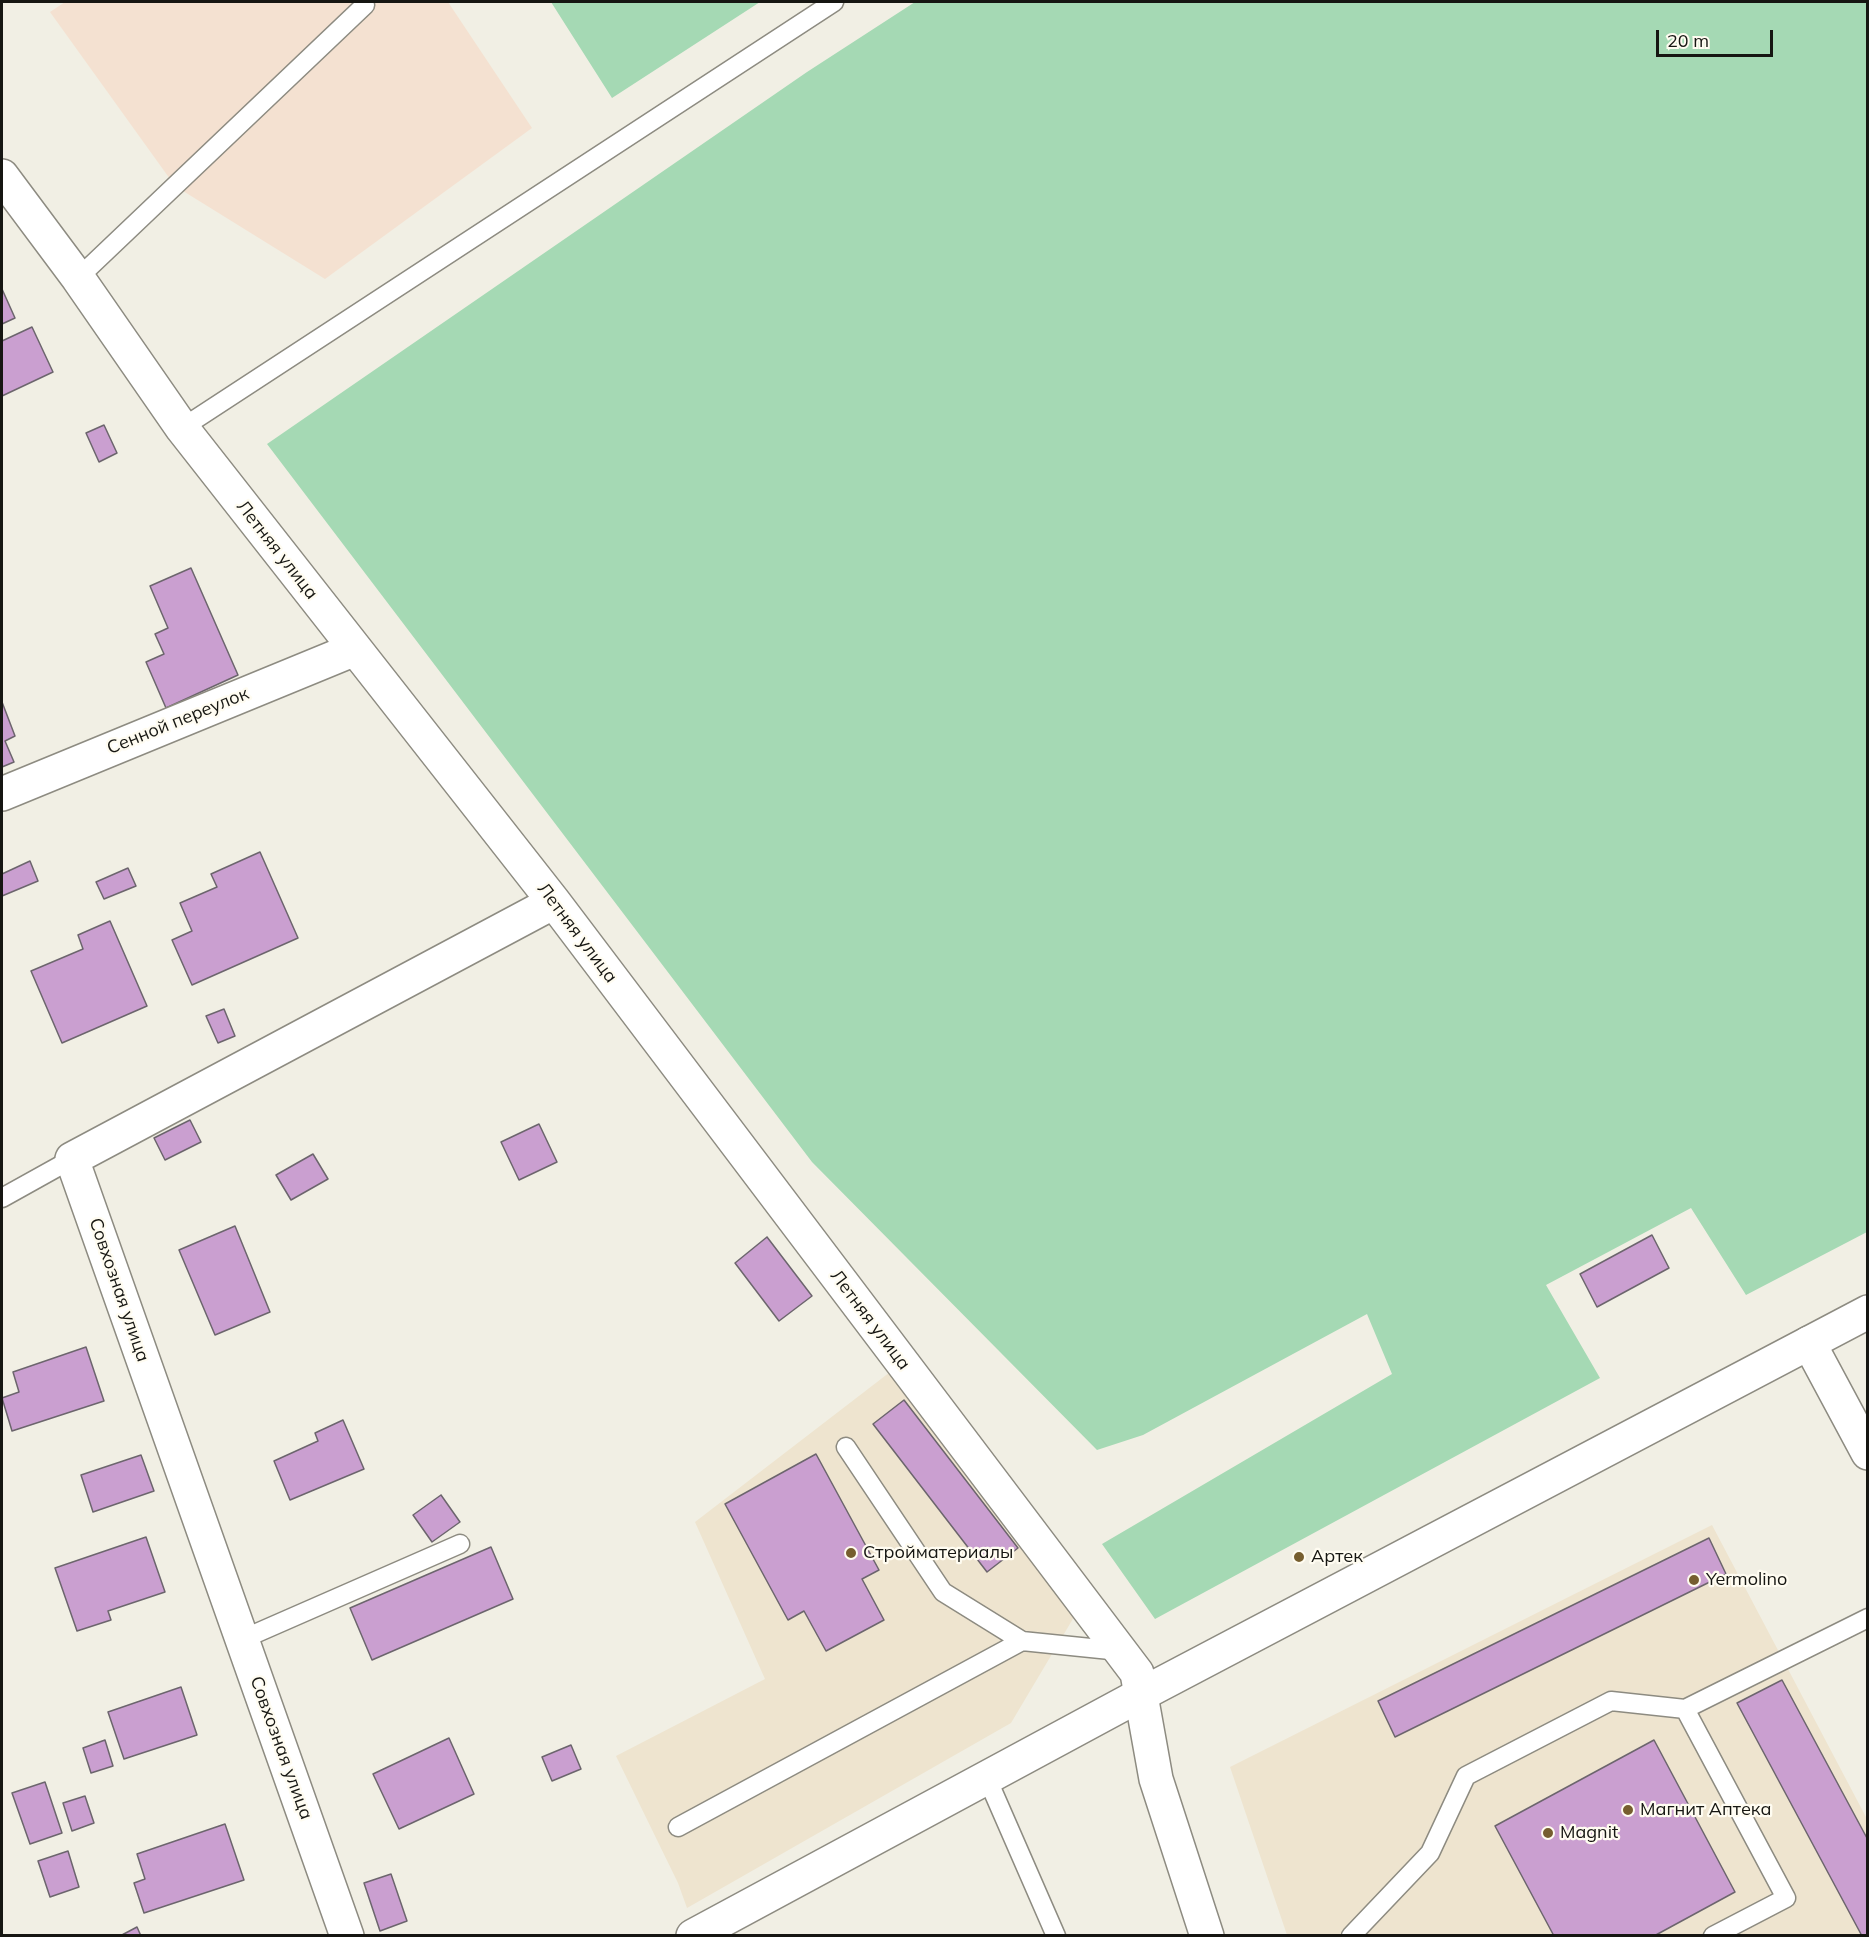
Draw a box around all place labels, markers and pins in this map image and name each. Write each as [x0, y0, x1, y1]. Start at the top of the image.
place label: Стройматериалы [863, 1542, 1014, 1564]
marker: Стройматериалы [844, 1546, 858, 1560]
place label: Артек [1311, 1546, 1363, 1568]
marker: Артек [1292, 1550, 1306, 1564]
place label: Yermolino [1706, 1569, 1787, 1591]
marker: Yermolino [1687, 1573, 1701, 1587]
place label: Магнит Аптека [1640, 1799, 1772, 1821]
marker: Магнит Аптека [1621, 1803, 1635, 1817]
place label: Magnit [1560, 1822, 1618, 1844]
marker: Magnit [1541, 1826, 1555, 1840]

